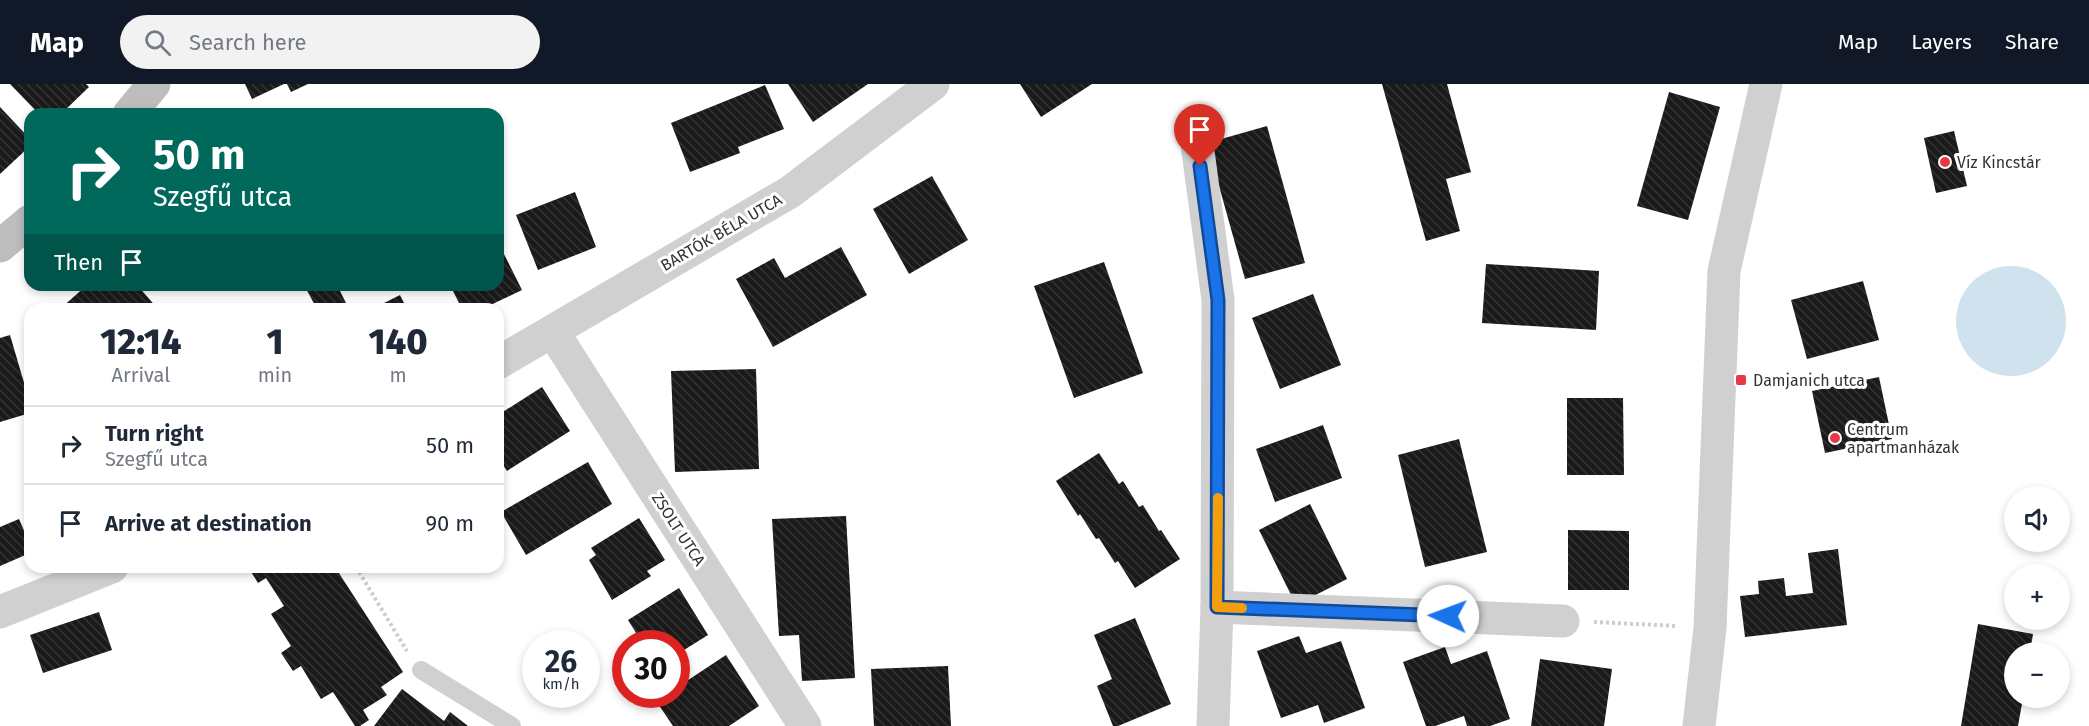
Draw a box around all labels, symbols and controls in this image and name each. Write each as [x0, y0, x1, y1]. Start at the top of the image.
search box [120, 15, 540, 69]
text: Map [30, 26, 84, 59]
icon: search [141, 26, 174, 59]
text: Search here [189, 29, 307, 56]
text: Map [1838, 29, 1878, 55]
text: Layers [1911, 29, 1972, 55]
text: Share [2005, 29, 2059, 55]
pin [1174, 104, 1225, 166]
icon: arrive [1183, 113, 1216, 146]
text: 50 m [153, 130, 246, 180]
icon: right [54, 132, 132, 210]
place label: Víz Kincstár [1957, 153, 2042, 172]
marker: Víz Kincstár [1938, 155, 1952, 169]
text: Szegfű utca [153, 181, 292, 213]
street label: BARTÓK BÉLA UTCA [657, 189, 786, 275]
icon: arrive [115, 246, 148, 279]
text: Then [54, 249, 103, 276]
text: 12:14 [100, 320, 181, 364]
text: 1 [266, 320, 283, 364]
text: 140 [369, 320, 428, 364]
text: Arrival [112, 363, 170, 387]
text: min [258, 363, 292, 387]
text: m [390, 363, 407, 387]
place label: Damjanich utca [1753, 371, 1865, 390]
marker: Damjanich utca [1734, 373, 1748, 387]
text: Turn right [105, 420, 204, 447]
place label: Centrum apartmanházak [1847, 420, 1960, 457]
icon: right [54, 429, 87, 462]
marker: Centrum apartmanházak [1828, 431, 1842, 445]
text: 50 m [426, 432, 474, 459]
text: Szegfű utca [105, 447, 208, 471]
map controls [2004, 486, 2070, 708]
button: sound [2004, 486, 2070, 552]
street label: ZSOLT UTCA [648, 489, 710, 570]
icon: arrive [54, 507, 87, 540]
text: Arrive at destination [105, 510, 312, 537]
text: 90 m [425, 510, 474, 537]
button: + [2004, 564, 2070, 630]
position arrow [1416, 584, 1480, 648]
speed limit sign: 30 [612, 630, 690, 708]
button: − [2004, 642, 2070, 708]
text: 26 [545, 644, 577, 680]
text: km/h [542, 675, 580, 693]

